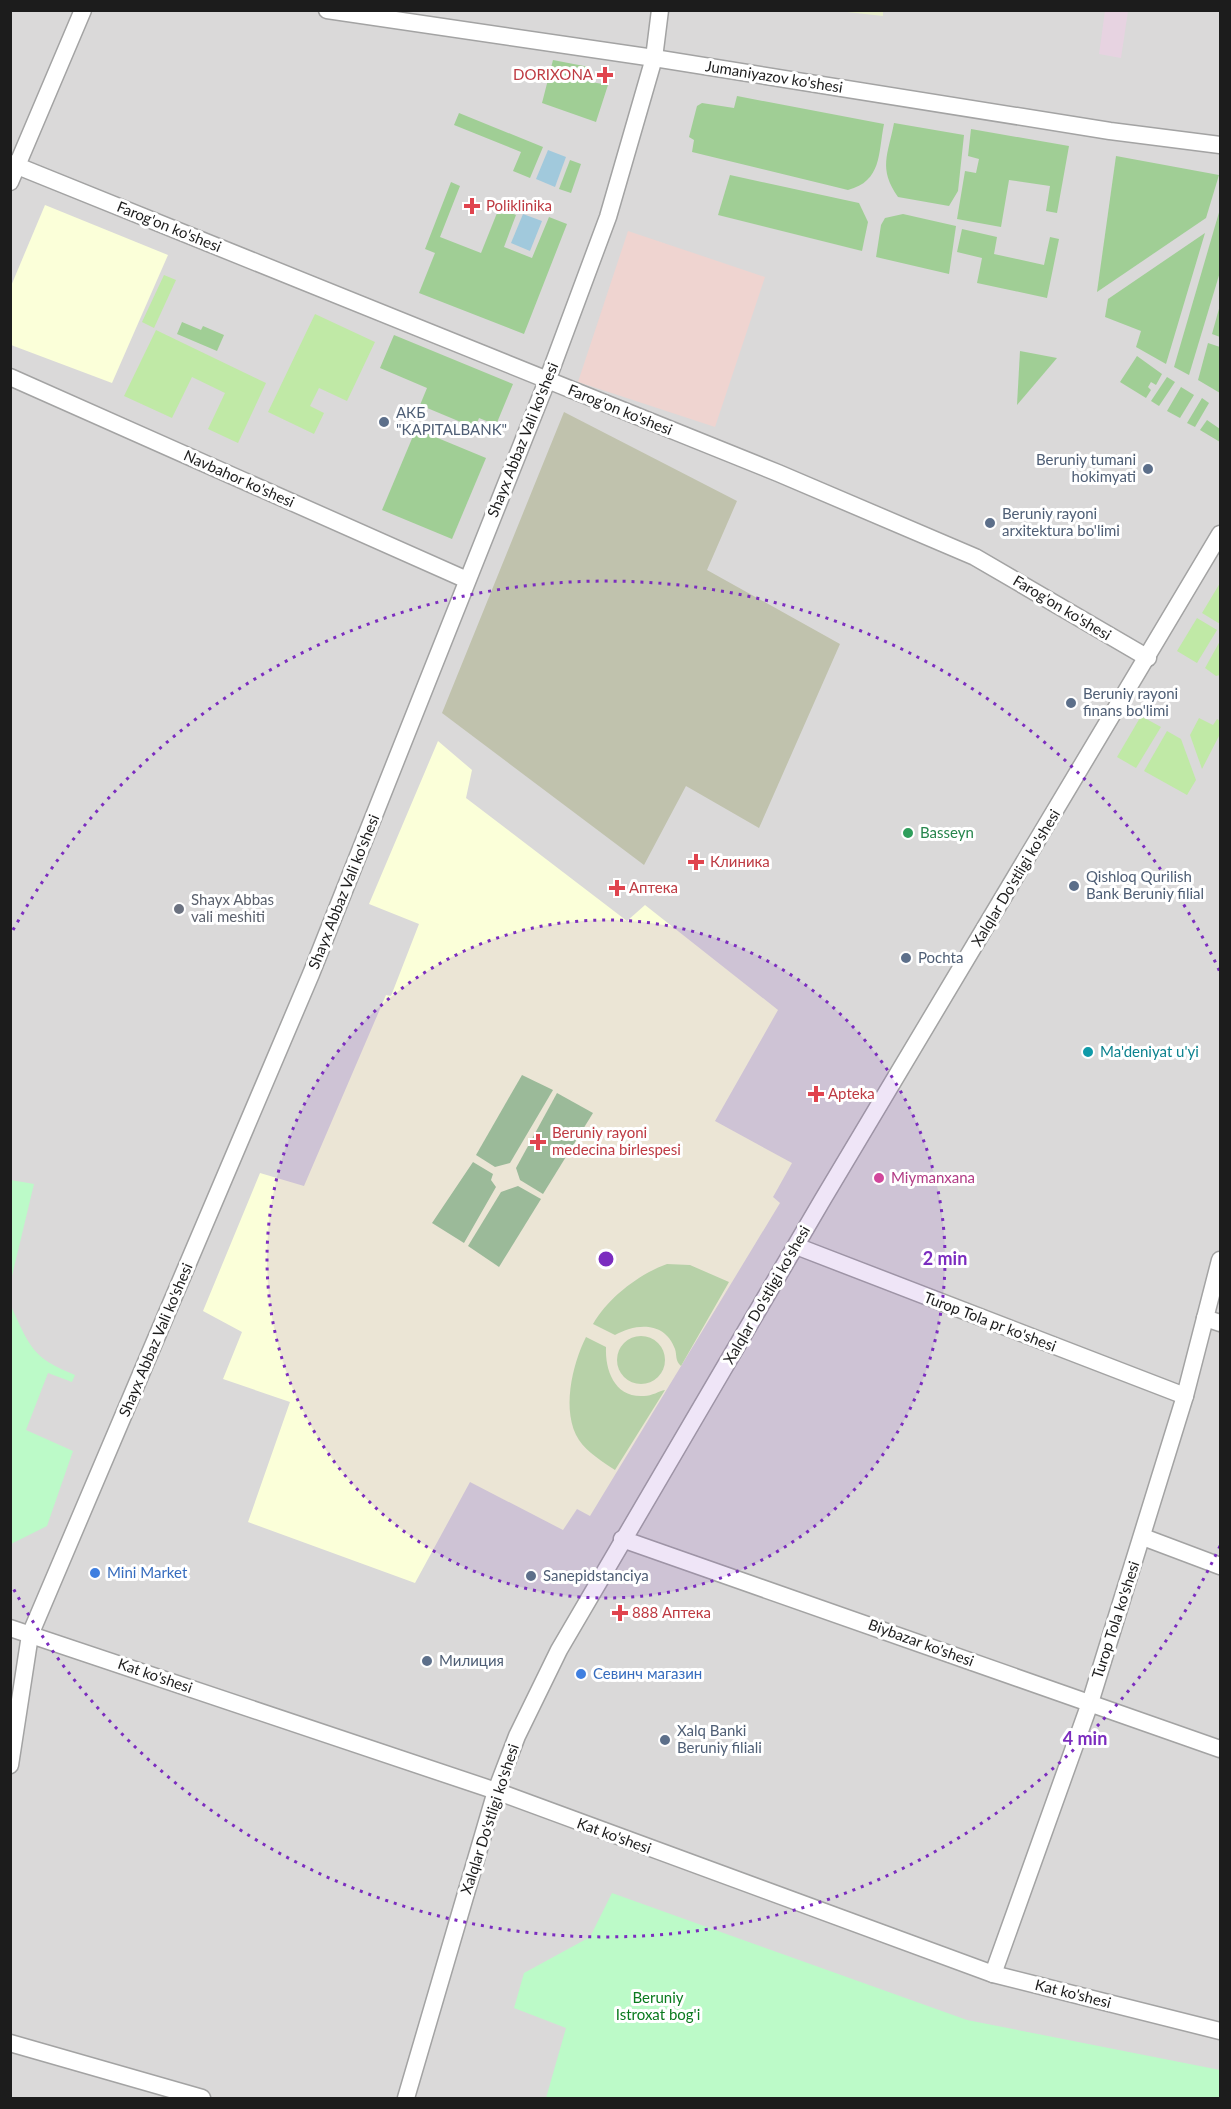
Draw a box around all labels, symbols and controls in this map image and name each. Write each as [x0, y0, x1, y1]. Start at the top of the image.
street label: Jumaniyazov ko'shesi [704, 56, 844, 96]
place label: DORIXONA [513, 65, 594, 83]
marker: DORIXONA [598, 68, 612, 82]
place label: Poliklinika [486, 196, 552, 214]
street label: Farog'on ko'shesi [115, 197, 224, 255]
marker: Poliklinika [463, 197, 481, 215]
street label: Shayx Abbaz Vali ko'shesi [483, 360, 561, 520]
street label: Farog'on ko'shesi [566, 380, 675, 438]
place label: АКБ "KAPITALBANK" [396, 403, 507, 438]
marker: АКБ "KAPITALBANK" [377, 415, 391, 429]
street label: Navbahor ko'shesi [181, 446, 298, 511]
place label: Beruniy tumani hokimyati [1036, 450, 1136, 485]
marker: Beruniy tumani hokimyati [1141, 462, 1155, 476]
place label: Beruniy rayoni arxitektura bo'limi [1002, 504, 1120, 539]
marker: Beruniy rayoni arxitektura bo'limi [983, 516, 997, 530]
street label: Farog'on ko'shesi [1010, 571, 1115, 643]
place label: Beruniy rayoni finans bo'limi [1083, 684, 1178, 719]
marker: Beruniy rayoni finans bo'limi [1064, 696, 1078, 710]
street label: Xalqlar Do'stligi ko'shesi [967, 806, 1063, 949]
street label: Shayx Abbaz Vali ko'shesi [304, 812, 382, 972]
place label: Basseyn [920, 823, 974, 841]
marker: Basseyn [901, 826, 915, 840]
place label: Клиника [710, 852, 770, 870]
marker: Клиника [687, 853, 705, 871]
place label: Qishloq Qurilish Bank Beruniy filial [1086, 867, 1204, 902]
place label: Аптека [629, 878, 678, 896]
marker: Qishloq Qurilish Bank Beruniy filial [1067, 879, 1081, 893]
marker: Аптека [610, 881, 624, 895]
place label: Shayx Abbas vali meshiti [191, 890, 274, 925]
marker: Shayx Abbas vali meshiti [172, 902, 186, 916]
place label: Pochta [918, 948, 963, 966]
marker: Pochta [899, 951, 913, 965]
place label: Ma'deniyat u'yi [1100, 1042, 1199, 1060]
marker: Ma'deniyat u'yi [1081, 1045, 1095, 1059]
place label: Apteka [828, 1084, 875, 1102]
marker: Apteka [809, 1087, 823, 1101]
place label: Beruniy rayoni medecina birlespesi [552, 1123, 681, 1158]
marker: Beruniy rayoni medecina birlespesi [529, 1133, 547, 1151]
place label: Miymanxana [891, 1168, 975, 1186]
marker: Miymanxana [872, 1171, 886, 1185]
street label: Xalqlar Do'stligi ko'shesi [719, 1222, 813, 1367]
text: 2 min [923, 1247, 967, 1269]
centre of rings [596, 1249, 616, 1269]
street label: Shayx Abbaz Vali ko'shesi [114, 1260, 196, 1419]
street label: Turop Tola pr ko'shesi [922, 1288, 1059, 1355]
street label: Turop Tola ko'shesi [1088, 1559, 1143, 1681]
place label: Mini Market [107, 1563, 188, 1581]
marker: Mini Market [88, 1566, 102, 1580]
place label: Sanepidstanciya [543, 1566, 649, 1584]
marker: Sanepidstanciya [524, 1569, 538, 1583]
place label: 888 Аптека [632, 1603, 711, 1621]
marker: 888 Аптека [613, 1606, 627, 1620]
street label: Biybazar ko'shesi [866, 1615, 977, 1670]
place label: Милиция [439, 1651, 504, 1669]
street label: Kat ko'shesi [116, 1654, 195, 1696]
marker: Милиция [420, 1654, 434, 1668]
place label: Севинч магазин [593, 1664, 702, 1682]
marker: Севинч магазин [574, 1667, 588, 1681]
place label: Xalq Banki Beruniy filiali [677, 1721, 762, 1756]
text: 4 min [1063, 1727, 1107, 1749]
marker: Xalq Banki Beruniy filiali [658, 1733, 672, 1747]
street label: Xalqlar Do'stligi ko'shesi [456, 1741, 522, 1896]
street label: Kat ko'shesi [575, 1813, 654, 1857]
street label: Kat ko'shesi [1033, 1975, 1113, 2011]
park label: Beruniy Istroxat bog'i [616, 1988, 700, 2023]

